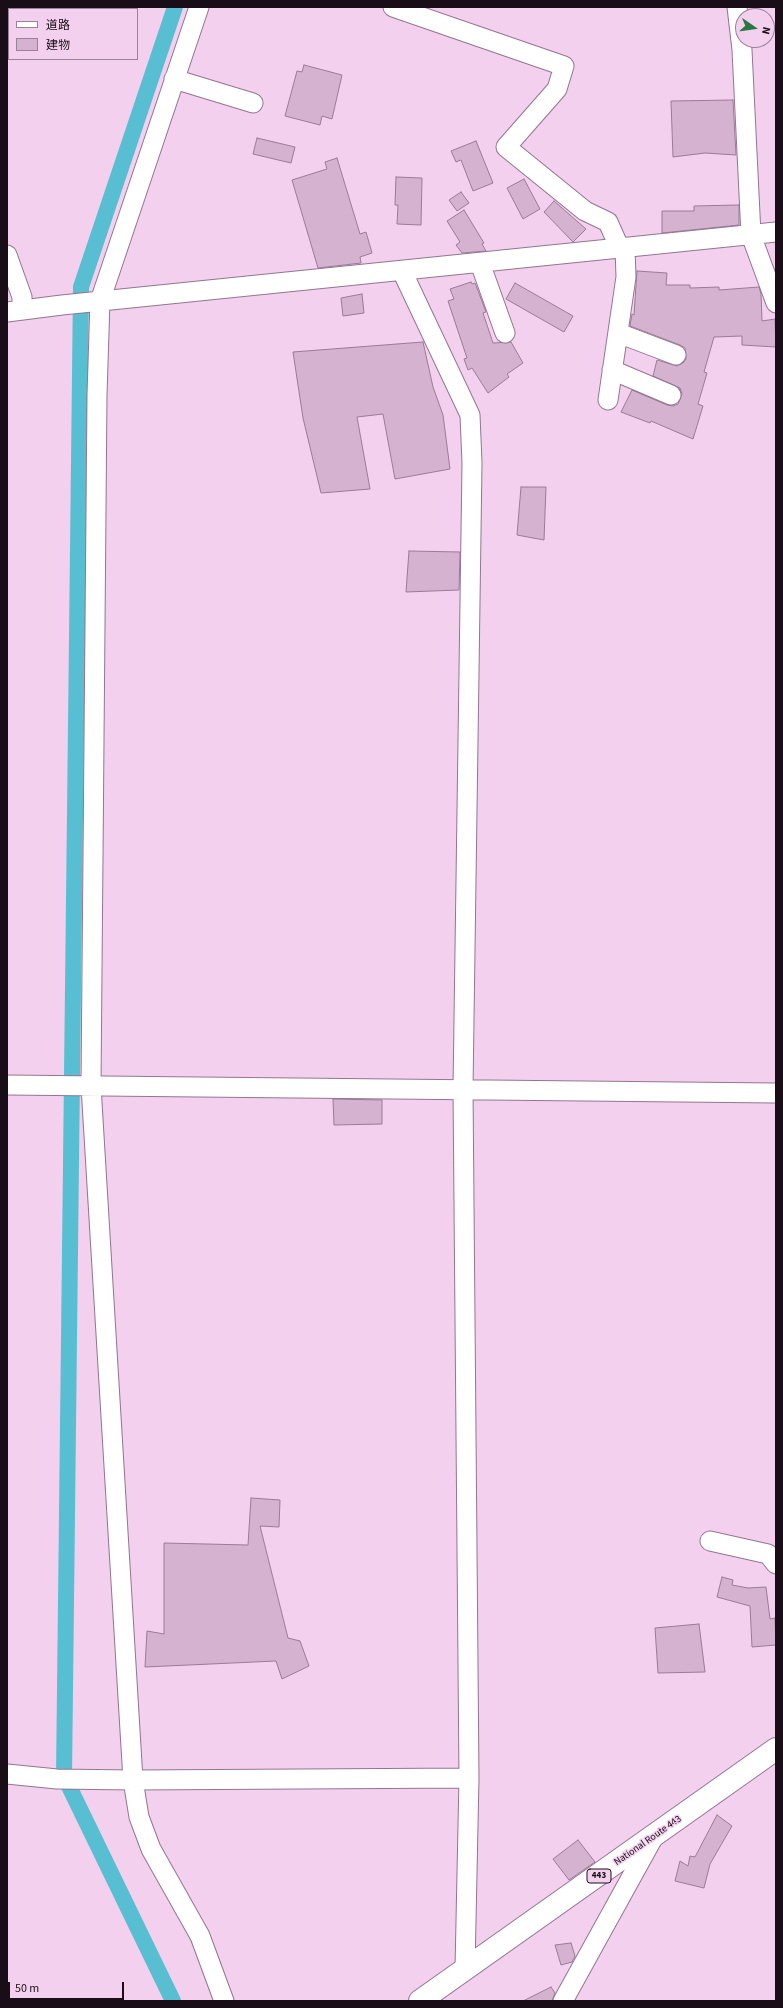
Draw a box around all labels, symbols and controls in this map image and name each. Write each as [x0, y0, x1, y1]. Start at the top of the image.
legend [8, 8, 138, 60]
north arrow [735, 8, 775, 48]
text: 道路 [46, 17, 70, 34]
text: N [758, 25, 774, 36]
text: 建物 [46, 37, 70, 54]
street label: National Route 443 [612, 1813, 684, 1869]
road number: 443 [587, 1869, 611, 1883]
scale bar [10, 1974, 126, 2000]
text: 50 m [15, 1980, 39, 1997]

